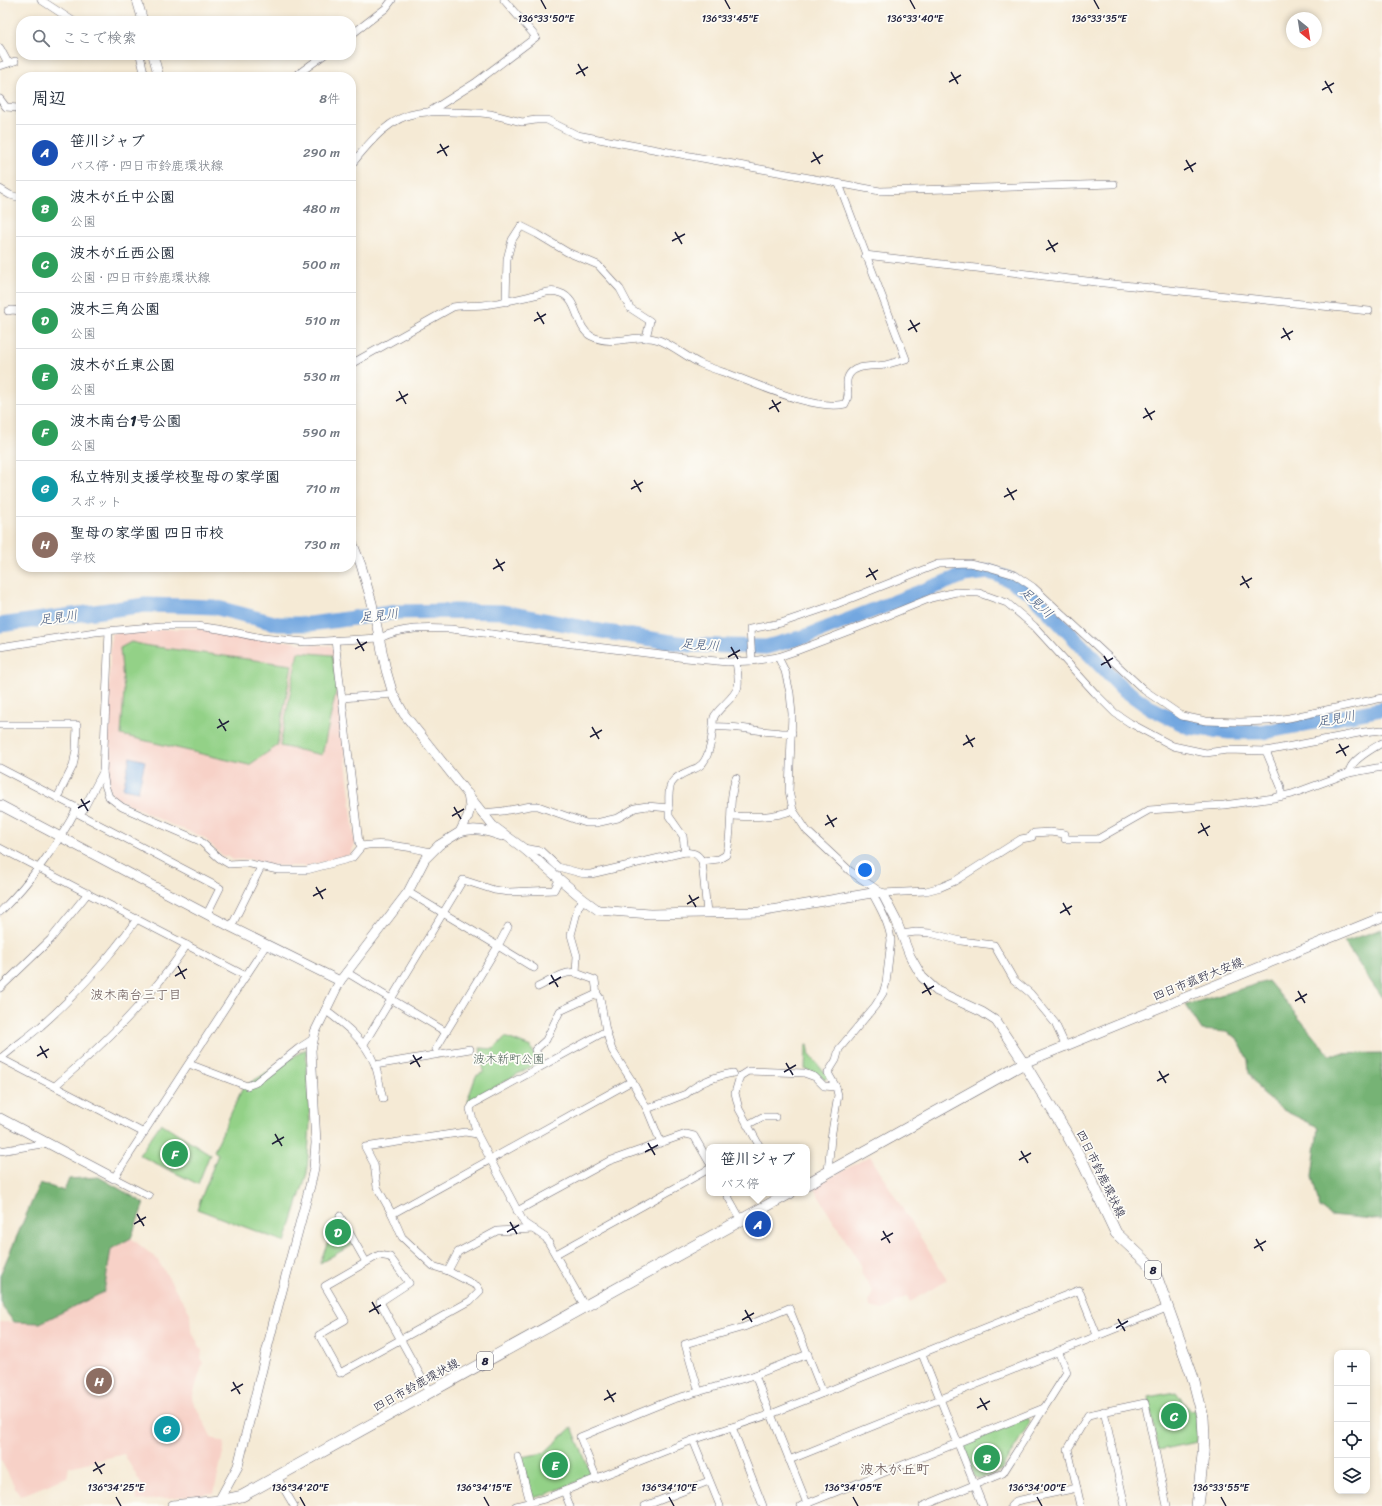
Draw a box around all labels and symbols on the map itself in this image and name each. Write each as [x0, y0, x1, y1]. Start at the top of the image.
text: 136°33'50"E [518, 10, 576, 28]
text: 136°33'45"E [702, 10, 760, 28]
text: 136°33'40"E [887, 10, 945, 28]
text: 136°33'35"E [1071, 10, 1128, 28]
north arrow [1286, 12, 1322, 48]
water label: 足見川 [1014, 581, 1059, 624]
water label: 足見川 [358, 602, 400, 629]
water label: 足見川 [37, 603, 79, 632]
water label: 足見川 [680, 632, 720, 657]
water label: 足見川 [1315, 703, 1357, 734]
your location [855, 860, 875, 880]
street label: 四日市菰野大安線 [1149, 951, 1247, 1007]
district label: 波木南台三丁目 [90, 983, 182, 1006]
park label: 波木新町公園 [473, 1048, 545, 1070]
street label: 四日市鈴鹿環状線 [1070, 1126, 1132, 1222]
pin: F [162, 1139, 188, 1169]
pin: A [745, 1209, 771, 1239]
pin: D [325, 1217, 351, 1247]
road number: 8 [1145, 1261, 1161, 1279]
street label: 四日市鈴鹿環状線 [369, 1352, 463, 1418]
road number: 8 [477, 1352, 493, 1370]
pin: H [86, 1366, 112, 1396]
pin: C [1161, 1401, 1187, 1431]
pin: G [154, 1414, 180, 1444]
pin: B [974, 1443, 1000, 1473]
pin: E [542, 1450, 568, 1480]
district label: 波木が丘町 [860, 1457, 930, 1482]
text: 136°34'25"E [88, 1479, 146, 1497]
text: 136°34'20"E [272, 1479, 330, 1497]
text: 136°34'15"E [456, 1479, 513, 1497]
text: 136°34'10"E [641, 1479, 698, 1497]
text: 136°34'05"E [824, 1479, 883, 1497]
text: 136°34'00"E [1008, 1479, 1067, 1497]
text: 136°33'55"E [1193, 1479, 1251, 1497]

